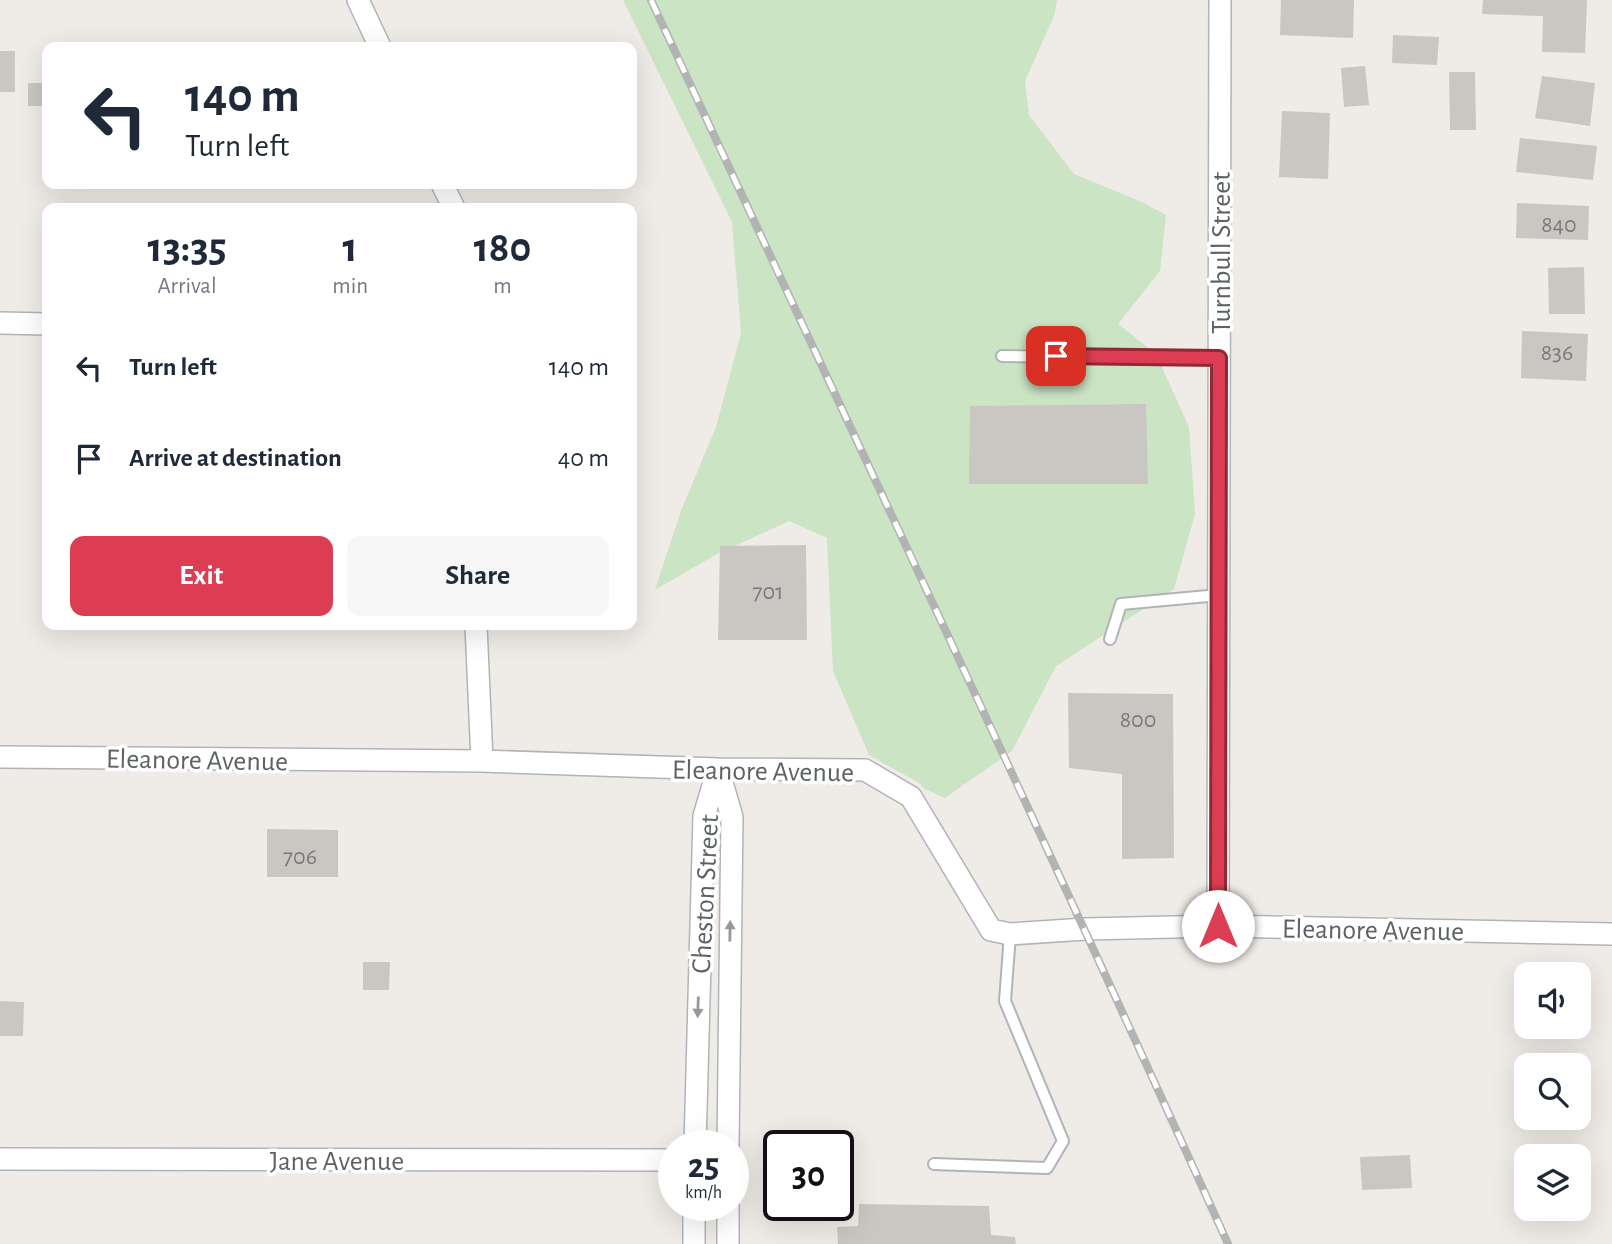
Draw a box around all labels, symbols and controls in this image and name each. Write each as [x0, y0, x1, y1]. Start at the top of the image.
icon: left [70, 70, 161, 161]
text: 140 m [185, 72, 300, 121]
text: Turn left [185, 130, 289, 162]
street label: Turnbull Street [1208, 172, 1236, 334]
house number: 840 [1541, 213, 1577, 237]
text: 13:35 [148, 227, 227, 269]
text: 1 [343, 227, 358, 269]
text: 180 [474, 227, 531, 269]
text: Arrival [158, 275, 217, 298]
text: min [332, 275, 368, 298]
text: m [493, 275, 512, 298]
pin [1026, 326, 1086, 386]
icon: arrive [1037, 337, 1075, 375]
house number: 836 [1541, 341, 1573, 365]
icon: left [70, 349, 108, 387]
text: Turn left [129, 354, 217, 380]
text: 140 m [549, 354, 609, 380]
icon: arrive [70, 440, 108, 478]
text: Arrive at destination [129, 445, 342, 471]
text: 40 m [558, 445, 609, 471]
button: Exit [70, 536, 333, 616]
button: Share [347, 536, 609, 616]
house number: 701 [753, 580, 783, 604]
house number: 800 [1120, 708, 1156, 732]
street label: Eleanore Avenue [106, 745, 288, 777]
street label: Eleanore Avenue [672, 756, 854, 788]
street label: Cheston Street [688, 814, 724, 974]
house number: 706 [283, 845, 317, 869]
position arrow [1181, 889, 1255, 963]
street label: Eleanore Avenue [1282, 915, 1464, 947]
one-way arrow [725, 920, 736, 942]
map controls [1514, 962, 1591, 1221]
button: sound [1514, 962, 1591, 1039]
one-way arrow [693, 996, 704, 1018]
button: search [1514, 1053, 1591, 1130]
speed limit sign: 30 [763, 1130, 854, 1221]
button: layers [1514, 1144, 1591, 1221]
street label: Jane Avenue [270, 1148, 404, 1176]
text: 25 [688, 1149, 719, 1184]
text: km/h [685, 1184, 722, 1202]

